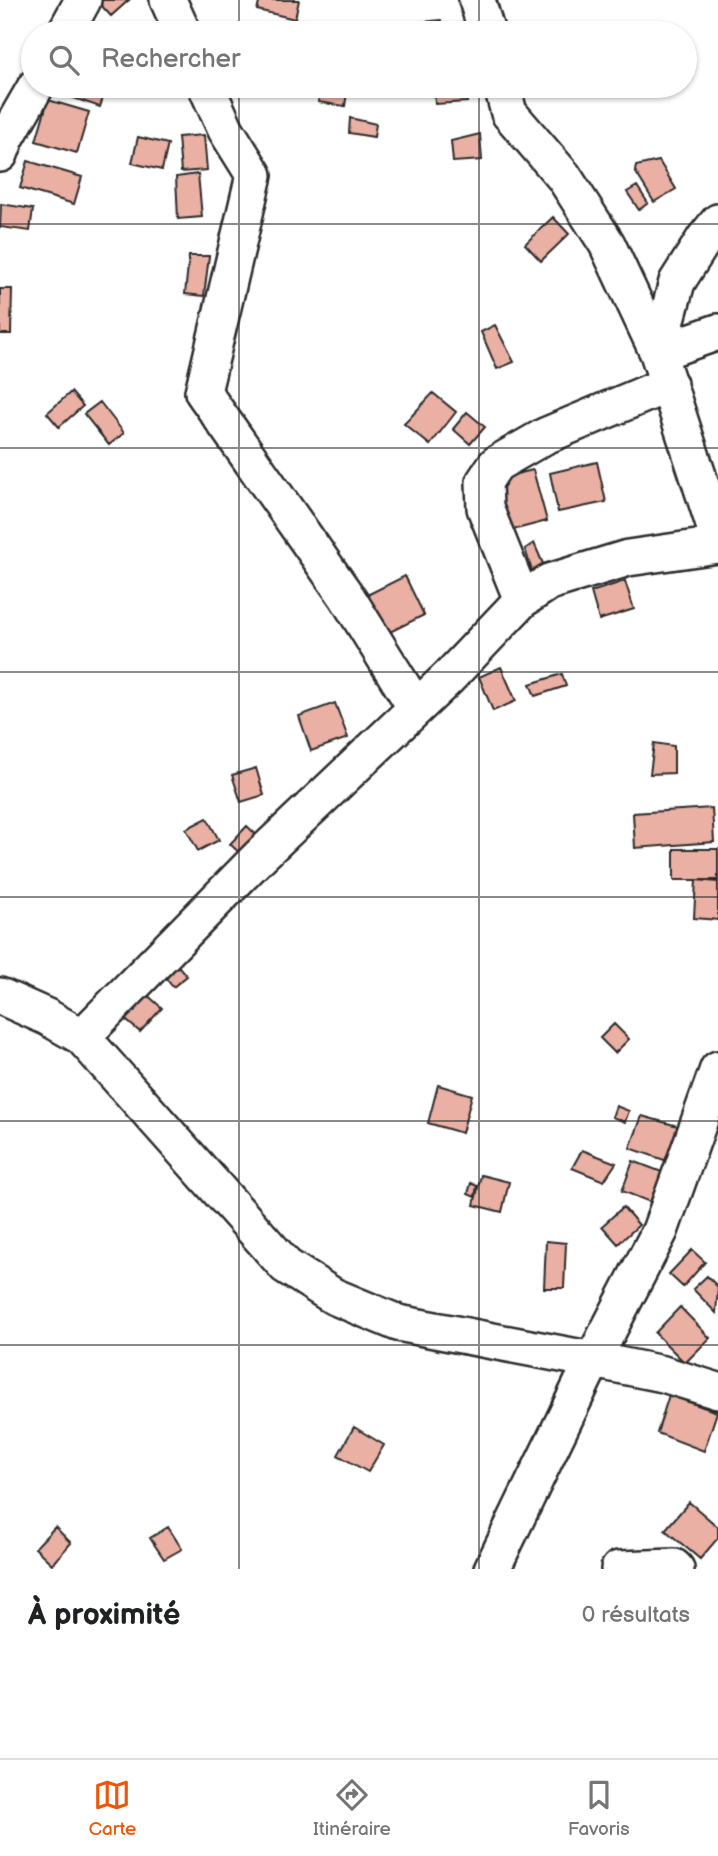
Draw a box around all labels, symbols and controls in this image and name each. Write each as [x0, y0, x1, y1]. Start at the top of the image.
search box [21, 21, 697, 98]
icon: search [45, 41, 83, 79]
text: Rechercher [101, 44, 240, 75]
text: À proximité [28, 1597, 180, 1633]
text: 0 résultats [582, 1601, 690, 1629]
tab: Carte [88, 1776, 136, 1841]
tab: Itinéraire [313, 1776, 391, 1841]
tab: Favoris [568, 1776, 630, 1841]

